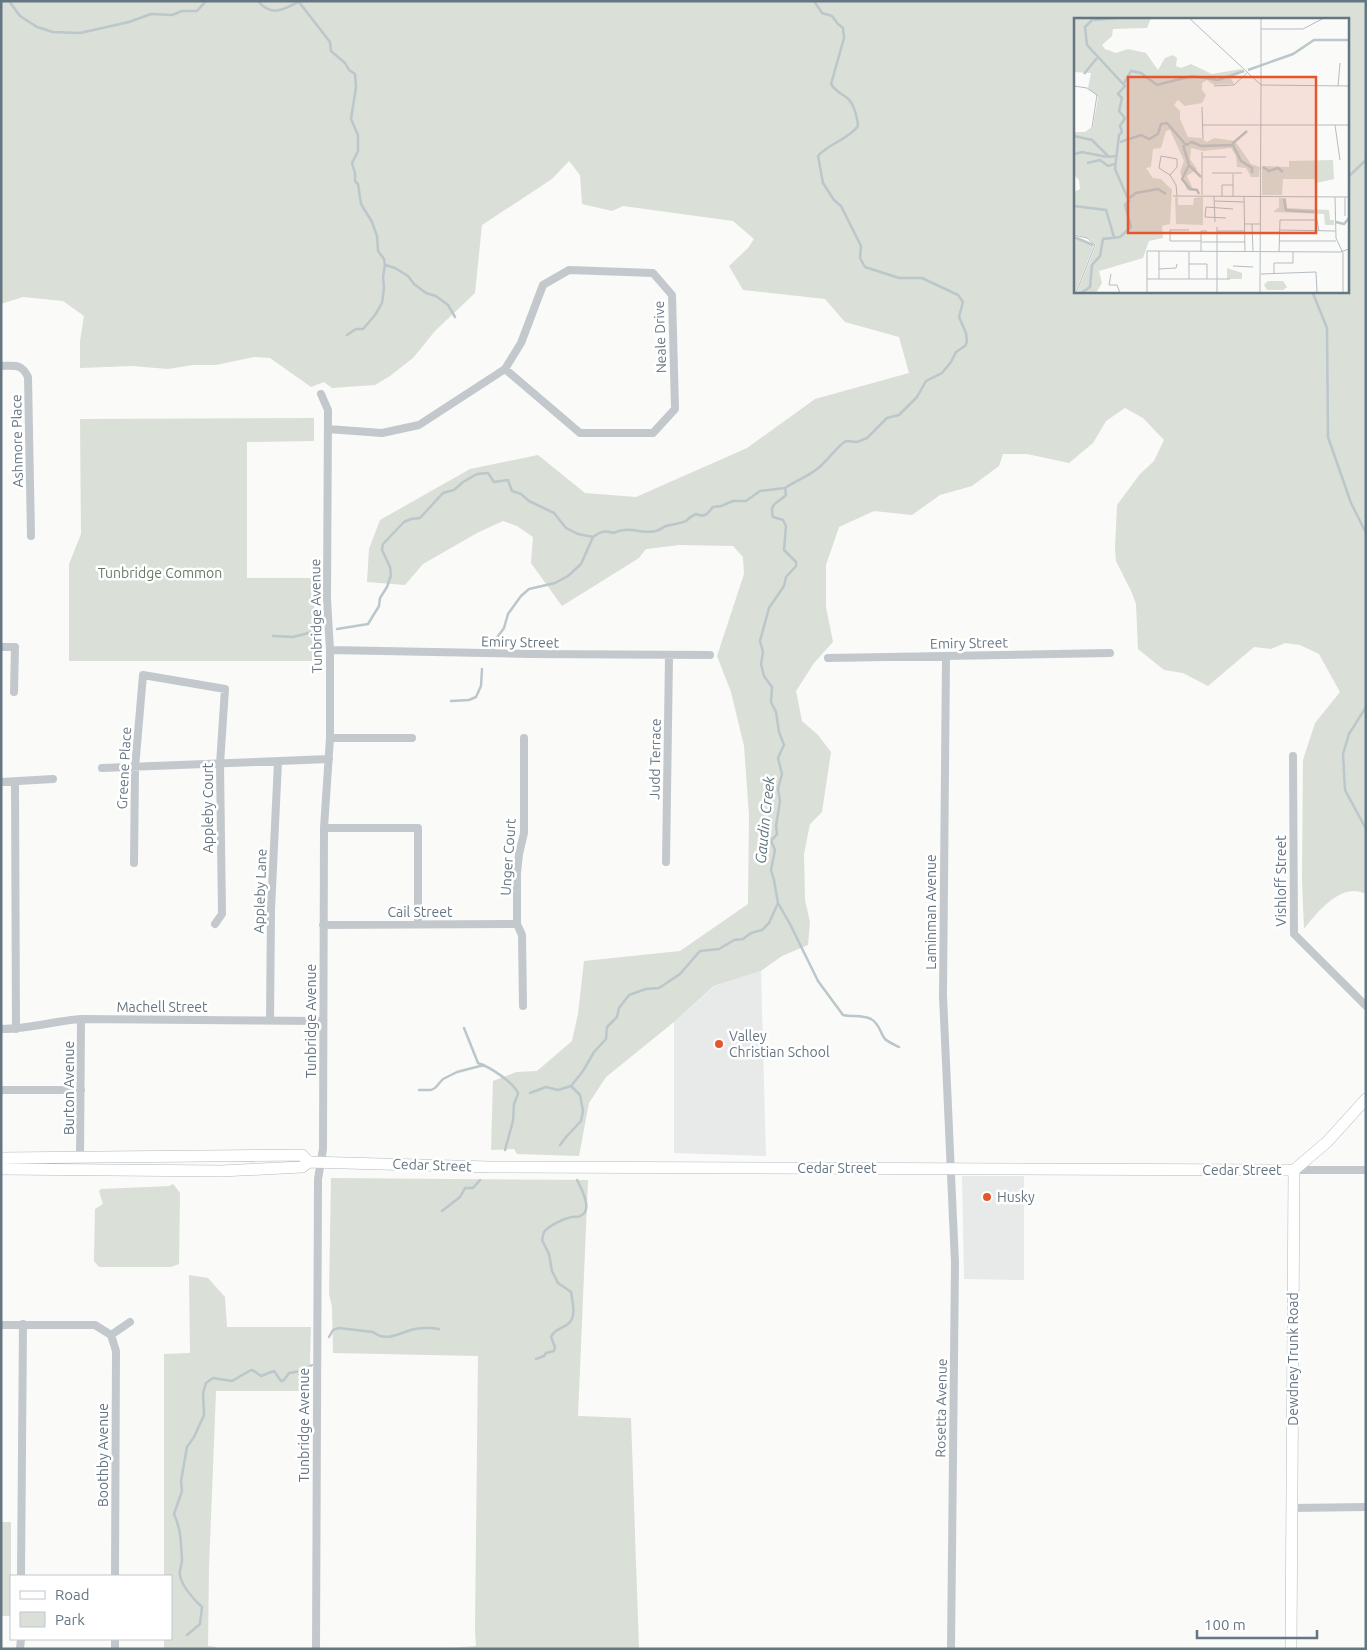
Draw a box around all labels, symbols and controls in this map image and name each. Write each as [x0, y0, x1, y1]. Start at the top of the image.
inset map [1074, 18, 1350, 292]
street label: Neale Drive [651, 300, 669, 374]
street label: Ashmore Place [8, 394, 26, 488]
street label: Tunbridge Avenue [307, 559, 325, 673]
park label: Tunbridge Common [98, 565, 222, 581]
street label: Emiry Street [481, 633, 560, 651]
street label: Emiry Street [930, 634, 1009, 652]
street label: Judd Terrace [646, 718, 664, 800]
street label: Greene Place [114, 726, 134, 810]
street label: Appleby Court [200, 762, 216, 853]
water label: Gaudin Creek [751, 775, 778, 865]
street label: Unger Court [497, 817, 519, 896]
street label: Vishloff Street [1273, 835, 1289, 927]
street label: Appleby Lane [251, 848, 269, 934]
street label: Laminman Avenue [923, 854, 939, 970]
street label: Cail Street [387, 904, 453, 920]
street label: Tunbridge Avenue [303, 964, 319, 1078]
street label: Machell Street [116, 999, 208, 1015]
place label: Valley Christian School [729, 1028, 830, 1060]
marker: Valley Christian School [713, 1038, 725, 1050]
street label: Burton Avenue [61, 1041, 77, 1135]
street label: Cedar Street [392, 1156, 472, 1174]
street label: Cedar Street [797, 1160, 877, 1176]
street label: Cedar Street [1202, 1162, 1282, 1178]
place label: Husky [997, 1189, 1035, 1205]
marker: Husky [981, 1191, 993, 1203]
street label: Dewdney Trunk Road [1285, 1292, 1301, 1426]
street label: Rosetta Avenue [932, 1358, 950, 1458]
street label: Tunbridge Avenue [296, 1368, 312, 1482]
street label: Boothby Avenue [95, 1403, 111, 1507]
legend [10, 1575, 172, 1640]
text: Road [55, 1586, 90, 1603]
scale bar [1197, 1608, 1317, 1640]
text: Park [55, 1611, 85, 1628]
text: 100 m [1204, 1616, 1246, 1633]

